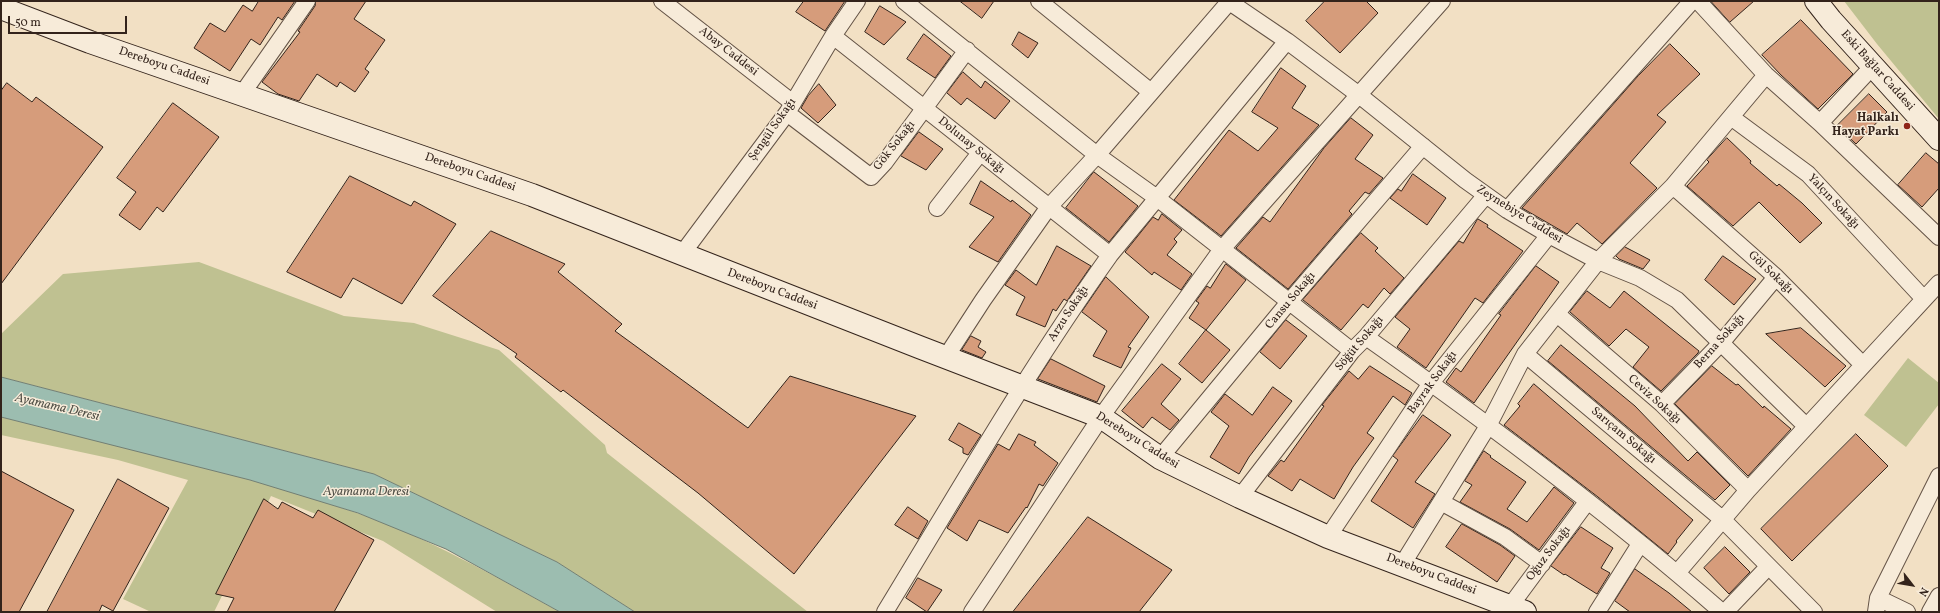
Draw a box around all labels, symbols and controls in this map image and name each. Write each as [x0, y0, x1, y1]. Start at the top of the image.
scale bar [10, 8, 129, 34]
text: 50 m [15, 15, 41, 31]
street label: Abay Caddesi [695, 24, 761, 80]
street label: Eski Bağlar Caddesi [1837, 28, 1917, 114]
street label: Dereboyu Caddesi [117, 45, 211, 89]
street label: Şengül Sokağı [746, 96, 800, 164]
place label: Halkalı Hayat Parkı [1832, 112, 1899, 140]
street label: Dolunay Sokağı [935, 115, 1007, 177]
street label: Gök Sokağı [871, 118, 919, 174]
marker: Halkalı Hayat Parkı [1902, 121, 1912, 131]
street label: Dereboyu Caddesi [423, 151, 517, 195]
street label: Yalçın Sokağı [1804, 171, 1862, 233]
street label: Zeynebiye Caddesi [1473, 183, 1565, 247]
street label: Göl Sokağı [1745, 249, 1795, 297]
street label: Dereboyu Caddesi [725, 266, 819, 314]
street label: Cansu Sokağı [1263, 269, 1319, 333]
street label: Arzu Sokağı [1046, 283, 1092, 345]
street label: Berna Sokağı [1692, 312, 1748, 372]
street label: Söğüt Sokağı [1333, 313, 1387, 375]
street label: Bayrak Sokağı [1405, 349, 1461, 417]
street label: Ceviz Sokağı [1624, 372, 1684, 428]
water label: Ayamama Deresi [13, 391, 101, 425]
street label: Sarıçam Sokağı [1587, 405, 1659, 467]
street label: Dereboyu Caddesi [1093, 410, 1181, 472]
water label: Ayamama Deresi [323, 485, 409, 501]
street label: Oğuz Sokağı [1524, 524, 1574, 584]
street label: Dereboyu Caddesi [1384, 551, 1478, 599]
north arrow [1892, 565, 1932, 605]
text: N [1914, 584, 1931, 599]

